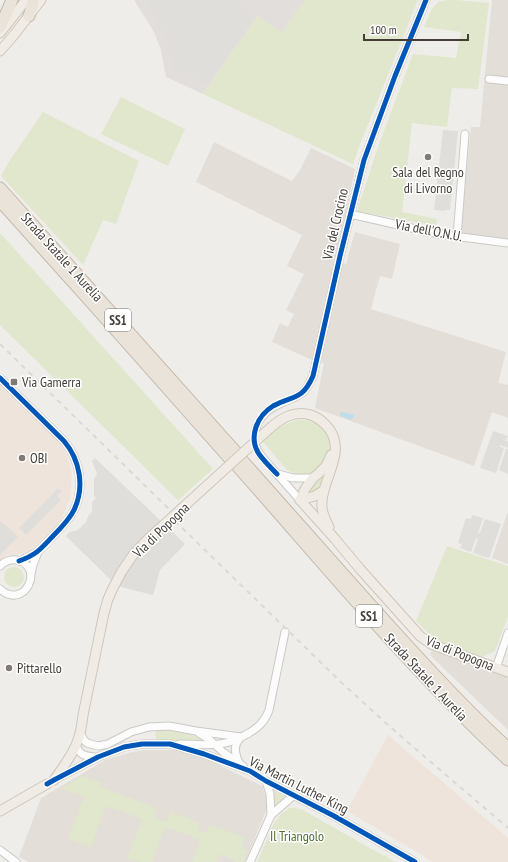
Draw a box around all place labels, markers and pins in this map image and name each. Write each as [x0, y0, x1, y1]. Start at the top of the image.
marker: Sala del Regno di Livorno [423, 152, 433, 162]
place label: Sala del Regno di Livorno [392, 163, 464, 197]
place label: Via Gamerra [21, 373, 81, 391]
marker: Via Gamerra [9, 377, 19, 387]
place label: OBI [30, 449, 48, 467]
marker: OBI [17, 453, 27, 463]
place label: Pittarello [17, 659, 62, 677]
marker: Pittarello [4, 663, 14, 673]

